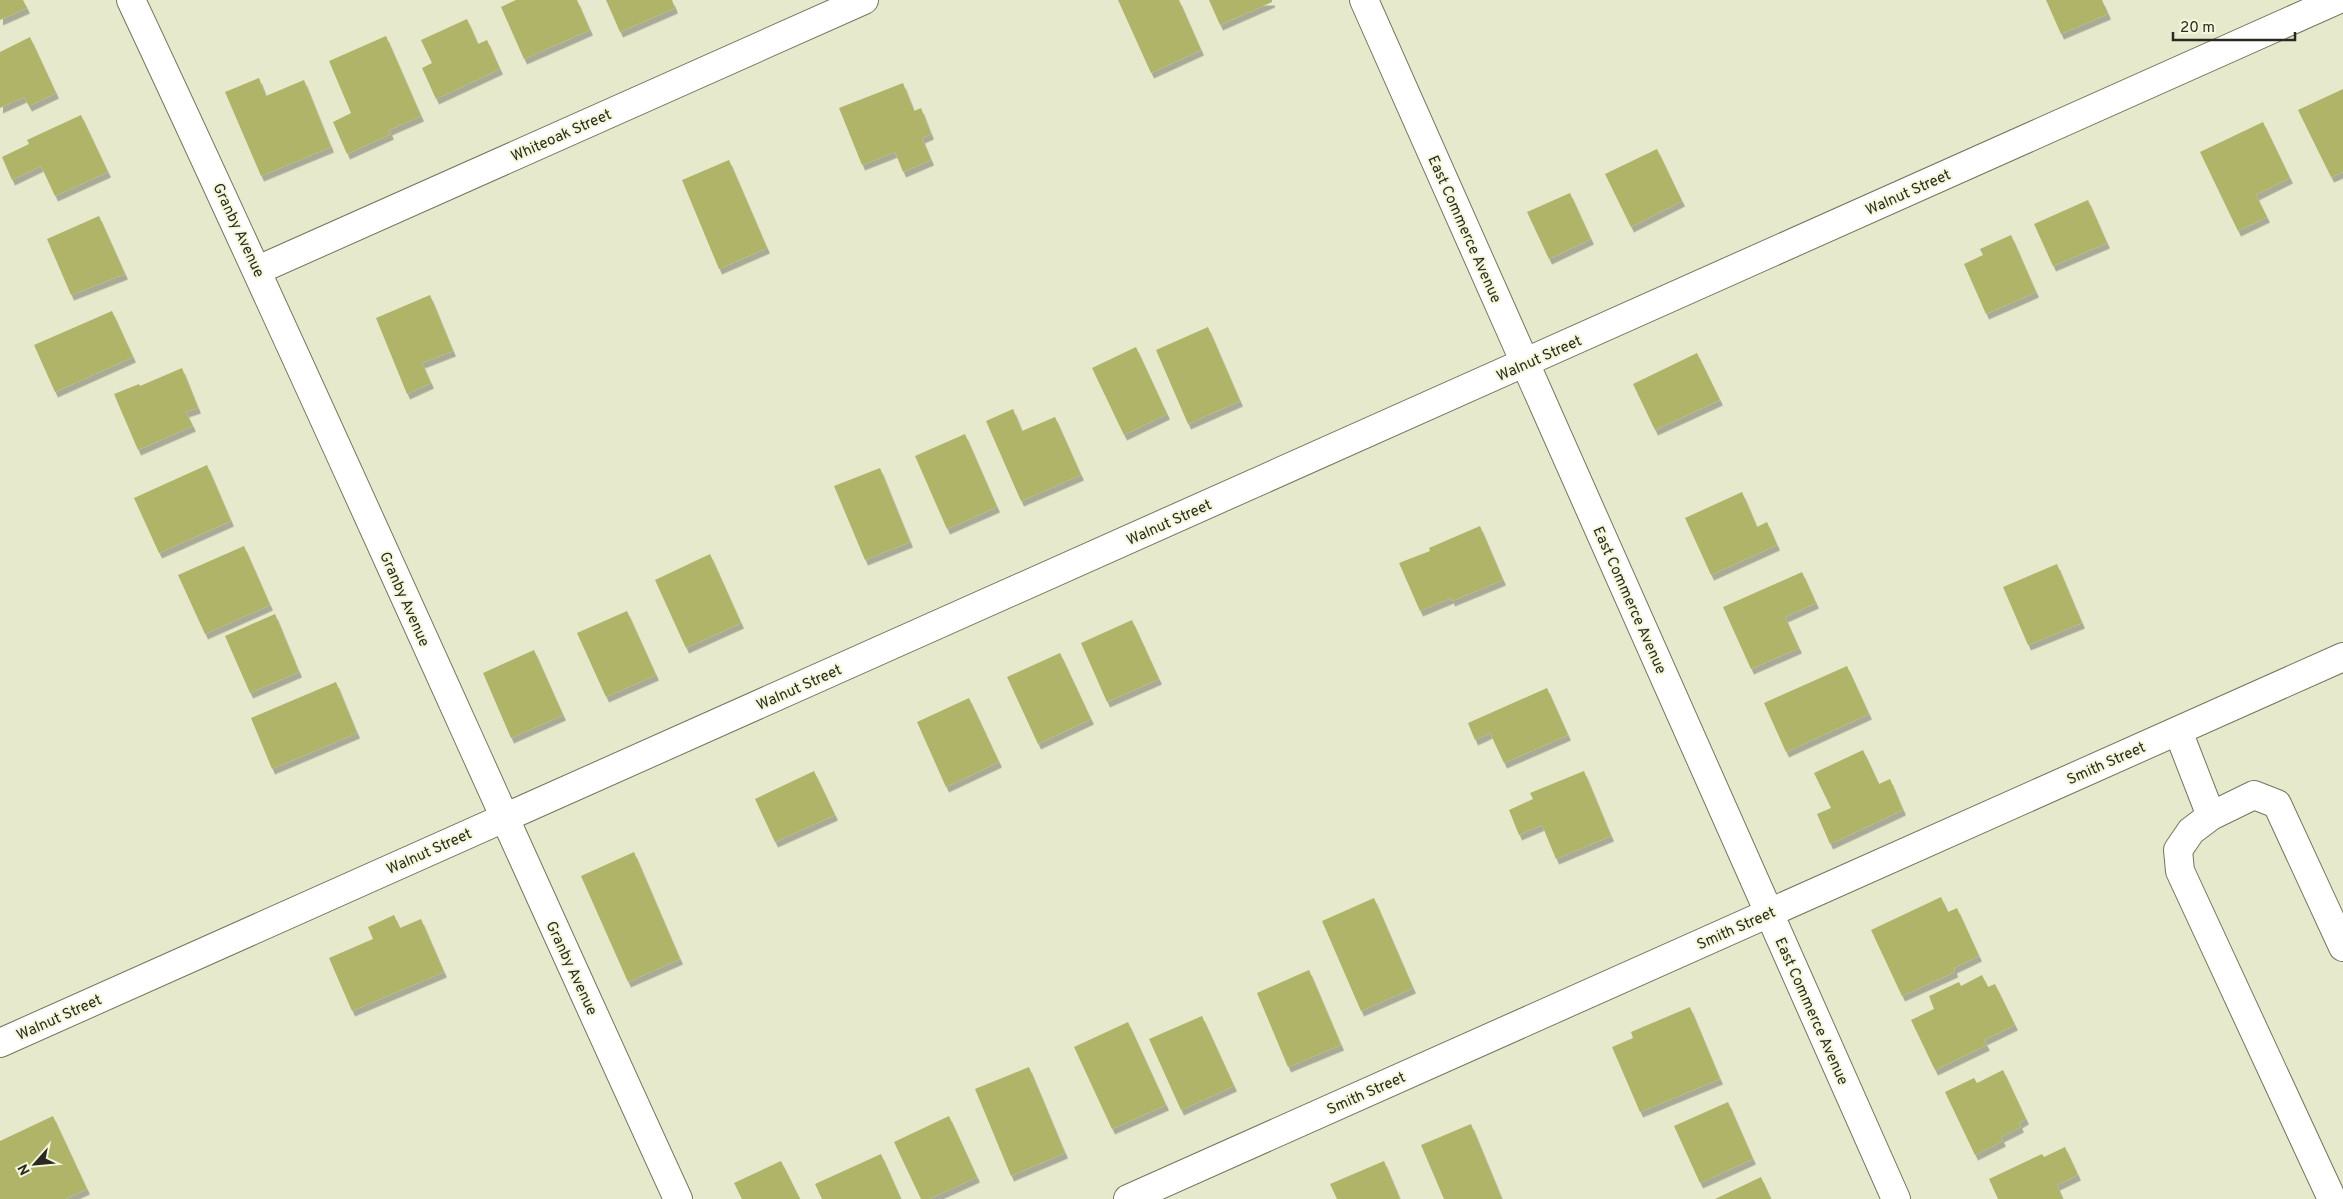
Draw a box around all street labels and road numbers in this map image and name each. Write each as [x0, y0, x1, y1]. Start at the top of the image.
street label: Whiteoak Street [508, 106, 615, 167]
street label: East Commerce Avenue [1423, 153, 1505, 306]
street label: Walnut Street [1863, 166, 1954, 221]
street label: Granby Avenue [208, 181, 268, 281]
street label: Walnut Street [1494, 332, 1585, 387]
street label: Walnut Street [1124, 496, 1215, 551]
street label: East Commerce Avenue [1588, 524, 1670, 677]
street label: Granby Avenue [374, 549, 433, 650]
street label: Walnut Street [754, 661, 845, 716]
street label: Smith Street [2064, 739, 2149, 790]
street label: Walnut Street [384, 825, 475, 880]
street label: Smith Street [1694, 904, 1779, 955]
street label: Granby Avenue [541, 919, 601, 1019]
street label: East Commerce Avenue [1770, 935, 1852, 1088]
street label: Walnut Street [14, 991, 105, 1046]
street label: Smith Street [1324, 1069, 1409, 1120]

